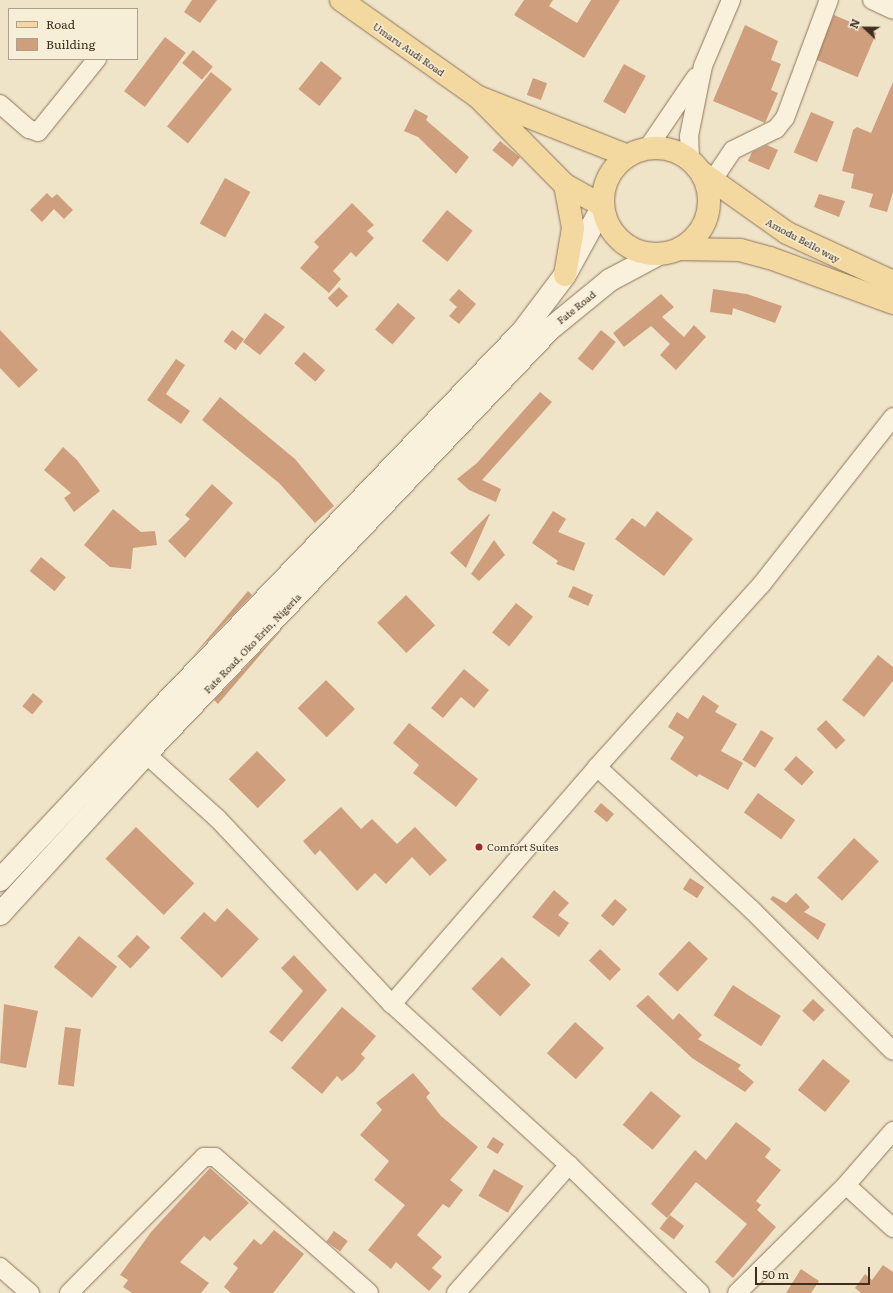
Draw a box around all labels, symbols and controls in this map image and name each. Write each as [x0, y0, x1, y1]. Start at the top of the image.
legend [8, 8, 138, 60]
north arrow [845, 8, 885, 48]
text: Road [46, 15, 75, 33]
text: N [845, 16, 863, 31]
street label: Umaru Audi Road [371, 20, 447, 78]
text: Building [46, 35, 95, 53]
street label: Amodu Bello way [764, 215, 842, 265]
street label: Fate Road [554, 288, 598, 326]
street label: Fate Road, Oko Erin, Nigeria [201, 590, 303, 696]
place label: Comfort Suites [487, 841, 559, 853]
marker: Comfort Suites [474, 842, 484, 852]
scale bar [757, 1259, 872, 1285]
text: 50 m [762, 1265, 789, 1283]

